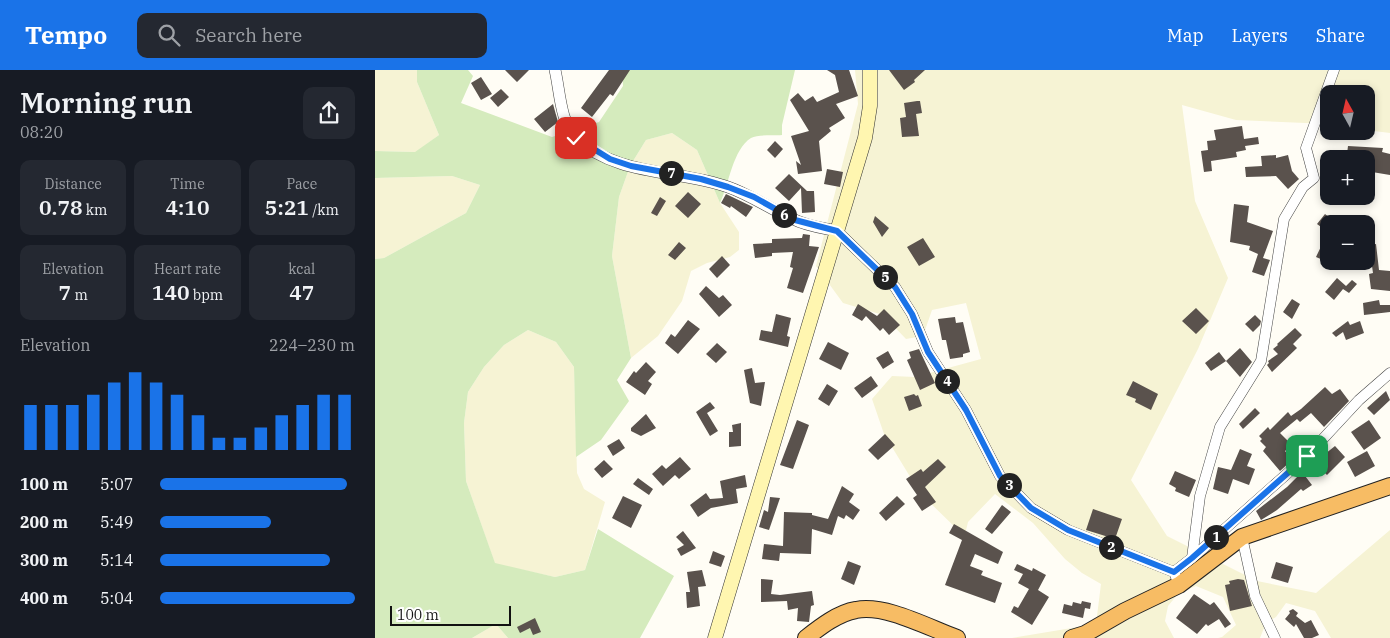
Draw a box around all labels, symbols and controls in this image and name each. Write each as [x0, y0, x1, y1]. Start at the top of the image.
search box [137, 13, 487, 58]
text: Tempo [25, 19, 107, 51]
icon: search [155, 21, 183, 49]
text: Search here [195, 23, 302, 47]
text: Map [1167, 24, 1204, 47]
text: Layers [1232, 24, 1288, 47]
text: Share [1316, 24, 1365, 47]
text: Morning run [20, 84, 193, 121]
north arrow [1320, 85, 1375, 140]
map controls [1320, 85, 1375, 270]
button: share [303, 87, 355, 139]
pin [555, 117, 597, 159]
text: 08:20 [20, 122, 63, 142]
icon: check [562, 124, 590, 152]
button: + [1320, 150, 1375, 205]
pin: 7 [659, 160, 683, 186]
text: 7 [667, 164, 676, 182]
text: Distance [45, 175, 102, 193]
text: Time [170, 175, 205, 193]
text: Pace [286, 175, 317, 193]
text: 0.78 [39, 193, 83, 221]
text: 4:10 [165, 193, 210, 221]
text: 5:21 [265, 193, 309, 221]
text: km [83, 201, 107, 219]
text: /km [309, 201, 339, 219]
pin: 6 [771, 202, 797, 228]
text: 6 [780, 206, 789, 224]
button: − [1320, 215, 1375, 270]
text: Elevation [42, 260, 104, 278]
text: Heart rate [154, 260, 221, 278]
text: kcal [288, 260, 315, 278]
pin: 5 [873, 264, 897, 290]
text: 5 [881, 268, 890, 286]
text: 7 [59, 278, 71, 306]
text: 140 [152, 278, 190, 306]
text: 47 [289, 278, 314, 306]
text: m [71, 286, 88, 304]
text: bpm [190, 286, 223, 304]
text: Elevation [20, 335, 90, 355]
text: 224–230 m [269, 335, 355, 355]
pin: 4 [935, 368, 959, 394]
text: 4 [943, 372, 952, 390]
pin [1286, 435, 1328, 477]
icon: arrive [1293, 442, 1321, 470]
pin: 3 [997, 472, 1021, 498]
text: 100 m [20, 474, 68, 494]
text: 5:07 [100, 474, 133, 494]
text: 3 [1005, 476, 1014, 494]
text: 200 m [20, 512, 68, 532]
text: 5:49 [100, 512, 133, 532]
pin: 1 [1203, 524, 1229, 550]
text: 1 [1212, 528, 1221, 546]
pin: 2 [1099, 534, 1123, 560]
text: 2 [1107, 538, 1116, 556]
text: 300 m [20, 550, 68, 570]
text: 5:14 [100, 550, 133, 570]
text: 400 m [20, 588, 68, 608]
text: 5:04 [100, 588, 133, 608]
scale bar [390, 603, 511, 626]
text: 100 m [397, 606, 439, 624]

